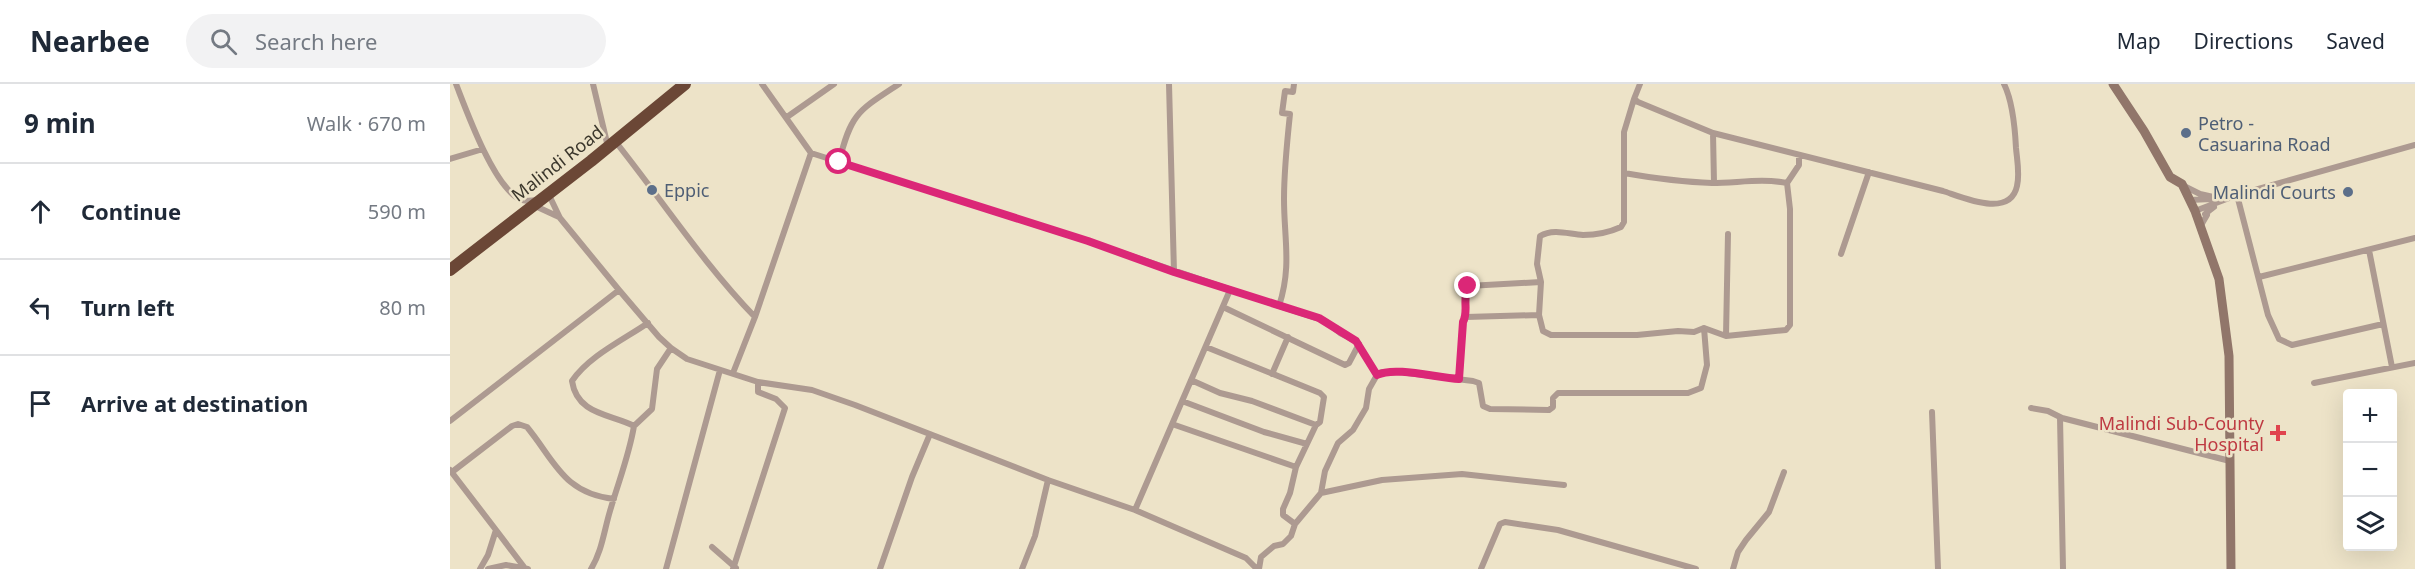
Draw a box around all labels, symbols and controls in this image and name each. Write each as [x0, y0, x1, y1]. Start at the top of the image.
search box [186, 14, 606, 68]
text: Nearbee [30, 22, 150, 60]
icon: search [207, 25, 240, 58]
text: Search here [255, 26, 377, 56]
text: Map [2117, 27, 2161, 55]
text: Directions [2194, 27, 2293, 55]
text: Saved [2326, 27, 2385, 55]
text: 9 min [24, 105, 96, 141]
text: Walk · 670 m [307, 110, 426, 137]
place label: Petro - Casuarina Road [2198, 111, 2331, 156]
street label: Malindi Road [506, 120, 608, 206]
marker: Petro - Casuarina Road [2179, 126, 2193, 140]
route start [825, 148, 851, 174]
place label: Eppic [664, 178, 710, 202]
place label: Malindi Courts [2213, 180, 2336, 204]
marker: Eppic [645, 183, 659, 197]
marker: Malindi Courts [2341, 185, 2355, 199]
icon: ahead [24, 195, 57, 228]
text: Continue [81, 196, 181, 226]
text: 590 m [368, 198, 426, 225]
route end [1454, 272, 1480, 298]
icon: left [24, 291, 57, 324]
text: Turn left [81, 292, 175, 322]
text: 80 m [379, 294, 426, 321]
icon: arrive [24, 387, 57, 420]
text: Arrive at destination [81, 388, 308, 418]
map controls [2343, 389, 2397, 551]
button: + [2343, 389, 2397, 443]
place label: Malindi Sub-County Hospital [2099, 411, 2265, 456]
marker: Malindi Sub-County Hospital [2269, 424, 2287, 442]
button: − [2343, 443, 2397, 497]
button: layers [2343, 497, 2397, 551]

